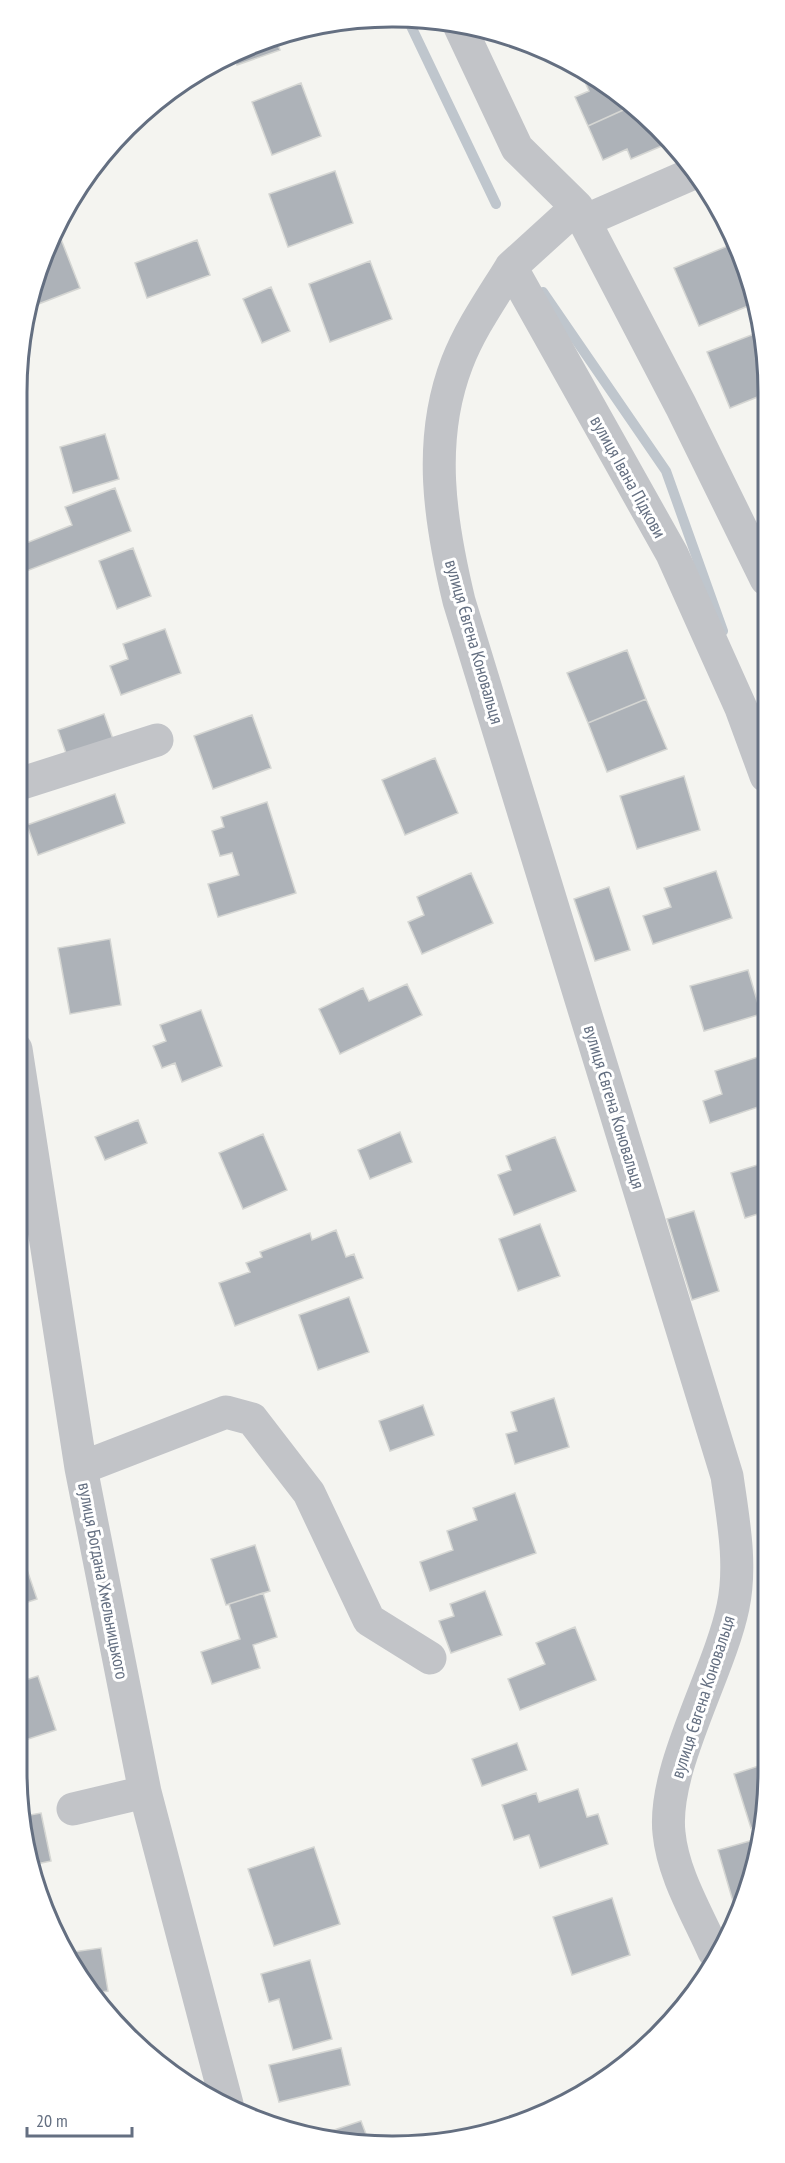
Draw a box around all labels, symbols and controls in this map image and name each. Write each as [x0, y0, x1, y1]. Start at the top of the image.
street label: вулиця Івана Підкови [585, 412, 672, 542]
street label: вулиця Євгена Коновальця [440, 557, 509, 727]
street label: вулиця Євгена Коновальця [579, 1022, 650, 1191]
street label: вулиця Богдана Хмельницького [73, 1481, 134, 1681]
street label: вулиця Євгена Коновальця [665, 1613, 740, 1781]
scale bar [27, 2100, 132, 2138]
text: 20 m [36, 2109, 68, 2132]

